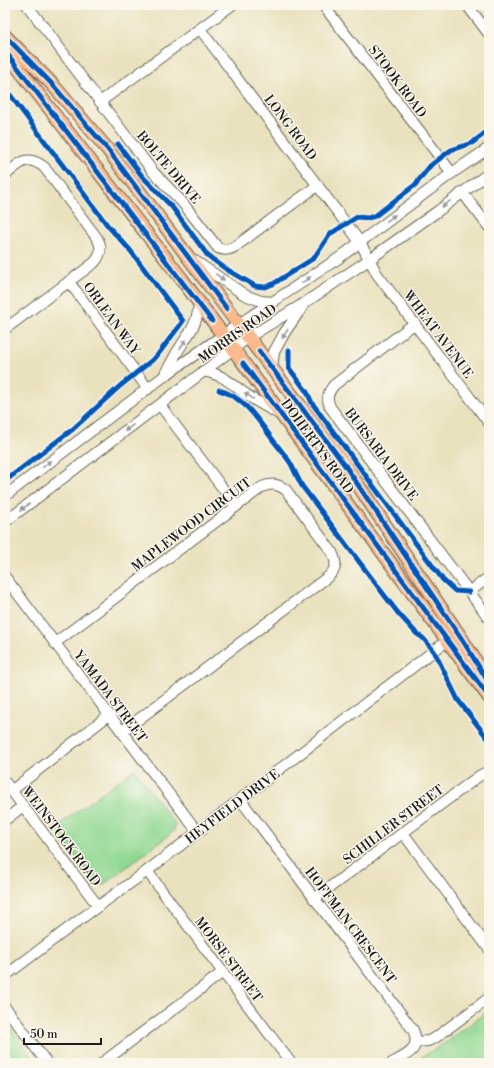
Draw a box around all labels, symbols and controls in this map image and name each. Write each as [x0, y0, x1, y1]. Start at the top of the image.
street label: STOOK ROAD [365, 42, 430, 121]
street label: LONG ROAD [260, 92, 320, 163]
street label: BOLTE DRIVE [132, 127, 203, 207]
one-way arrow [441, 200, 452, 209]
one-way arrow [386, 214, 397, 222]
one-way arrow [215, 273, 225, 281]
one-way arrow [301, 276, 311, 284]
street label: ORLEAN WAY [80, 279, 144, 359]
street label: WHEAT AVENUE [399, 287, 476, 382]
street label: MORRIS ROAD [195, 301, 280, 367]
one-way arrow [281, 328, 288, 340]
one-way arrow [179, 338, 187, 349]
one-way arrow [244, 392, 254, 400]
street label: DOHERTYS ROAD [277, 396, 357, 497]
street label: BURSARIA DRIVE [341, 405, 421, 504]
one-way arrow [124, 424, 135, 433]
one-way arrow [42, 460, 53, 469]
street label: MAPLEWOOD CIRCUIT [128, 474, 255, 575]
one-way arrow [20, 502, 31, 511]
street label: YAMADA STREET [70, 647, 150, 746]
street label: HEYFIELD DRIVE [182, 766, 283, 848]
street label: SCHILLER STREET [340, 782, 447, 868]
street label: WEINSTOCK ROAD [18, 783, 104, 890]
street label: HOFFMAN CRESCENT [301, 864, 399, 987]
street label: MORSE STREET [191, 914, 265, 1005]
scale bar [24, 1020, 101, 1046]
text: 50 m [30, 1027, 58, 1042]

